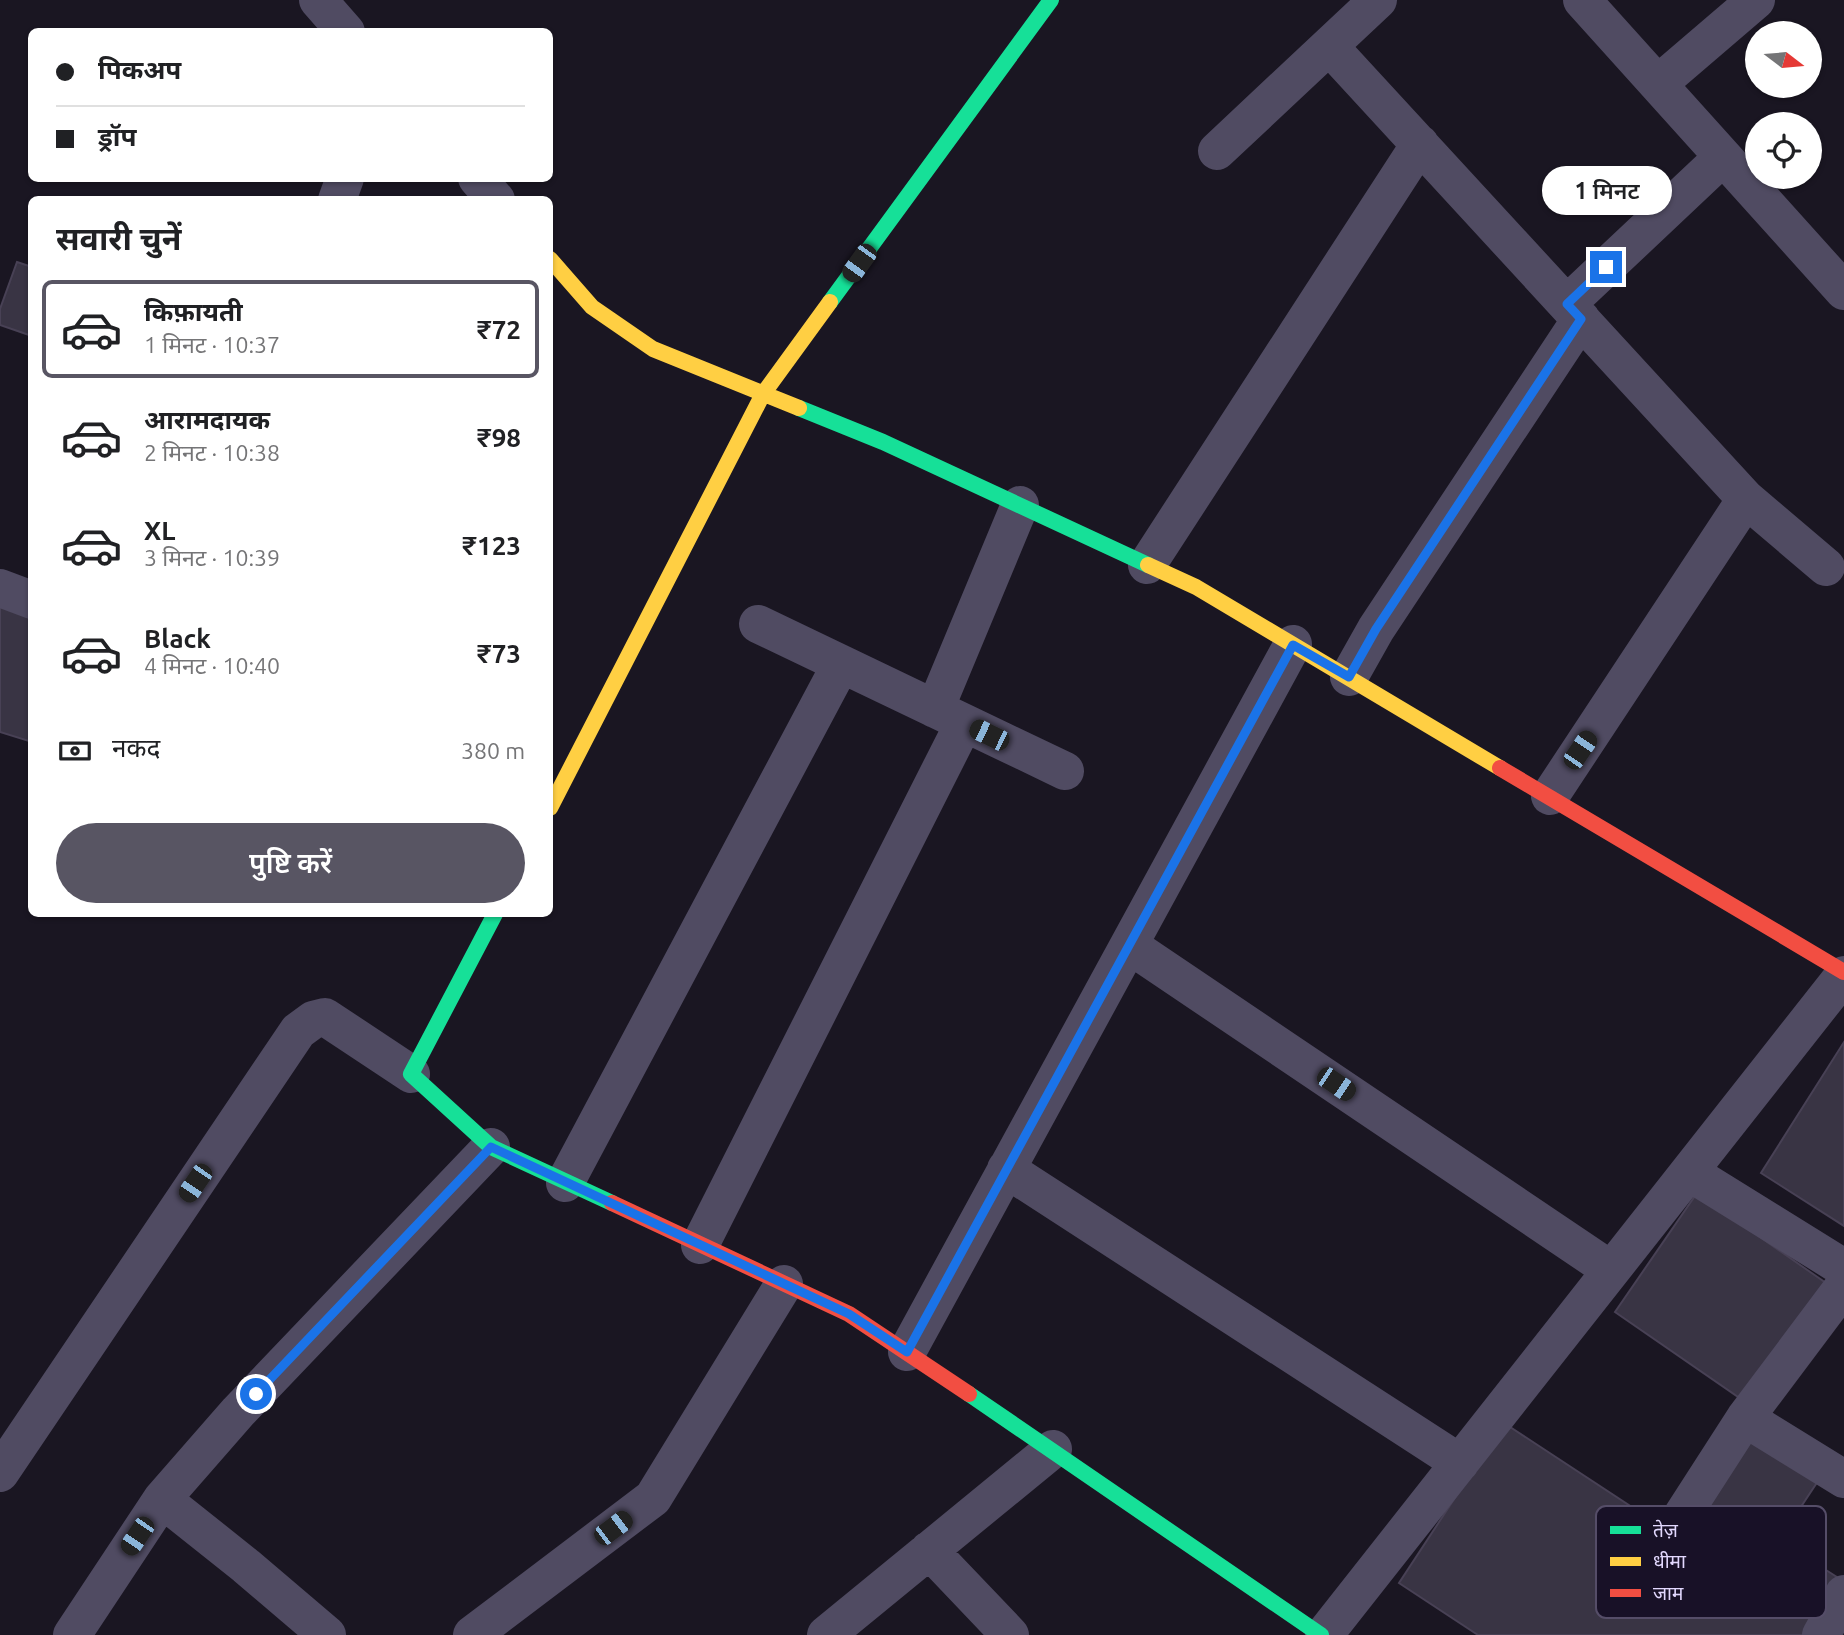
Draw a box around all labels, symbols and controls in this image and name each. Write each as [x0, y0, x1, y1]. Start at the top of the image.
north arrow [1745, 21, 1822, 98]
map controls [1745, 21, 1822, 189]
text: पिकअप [98, 55, 181, 84]
button: locate [1745, 112, 1822, 189]
text: ड्रॉप [98, 122, 136, 151]
callout: 1 मिनट [1541, 166, 1671, 215]
text: 1 मिनट [1574, 178, 1640, 203]
text: सवारी चुनें [56, 220, 181, 256]
car [839, 240, 880, 286]
route end [1590, 251, 1622, 283]
text: किफ़ायती [144, 297, 243, 326]
icon: car [60, 298, 123, 361]
text: ₹72 [477, 315, 521, 344]
text: 1 मिनट · 10:37 [144, 332, 280, 357]
text: आरामदायक [144, 405, 270, 434]
icon: car [60, 406, 123, 469]
text: ₹98 [477, 423, 521, 452]
text: 2 मिनट · 10:38 [144, 440, 280, 465]
icon: car [60, 514, 123, 577]
text: XL [144, 516, 175, 545]
text: ₹123 [462, 531, 521, 560]
text: 3 मिनट · 10:39 [144, 545, 280, 570]
icon: car [60, 622, 123, 685]
text: Black [144, 624, 211, 653]
text: ₹73 [477, 639, 521, 668]
text: 4 मिनट · 10:40 [144, 653, 280, 678]
car [966, 716, 1013, 754]
car [1560, 727, 1601, 773]
icon: cash [56, 732, 94, 770]
text: नकद [112, 733, 160, 762]
text: 380 m [461, 738, 525, 763]
button: पुष्टि करें [56, 823, 525, 903]
car [1313, 1064, 1360, 1104]
car [175, 1160, 216, 1206]
route start [240, 1378, 272, 1410]
legend [1596, 1506, 1826, 1618]
car [590, 1507, 637, 1549]
car [117, 1513, 158, 1559]
text: तेज़ [1653, 1519, 1679, 1541]
text: धीमा [1653, 1550, 1687, 1572]
text: जाम [1653, 1582, 1684, 1604]

